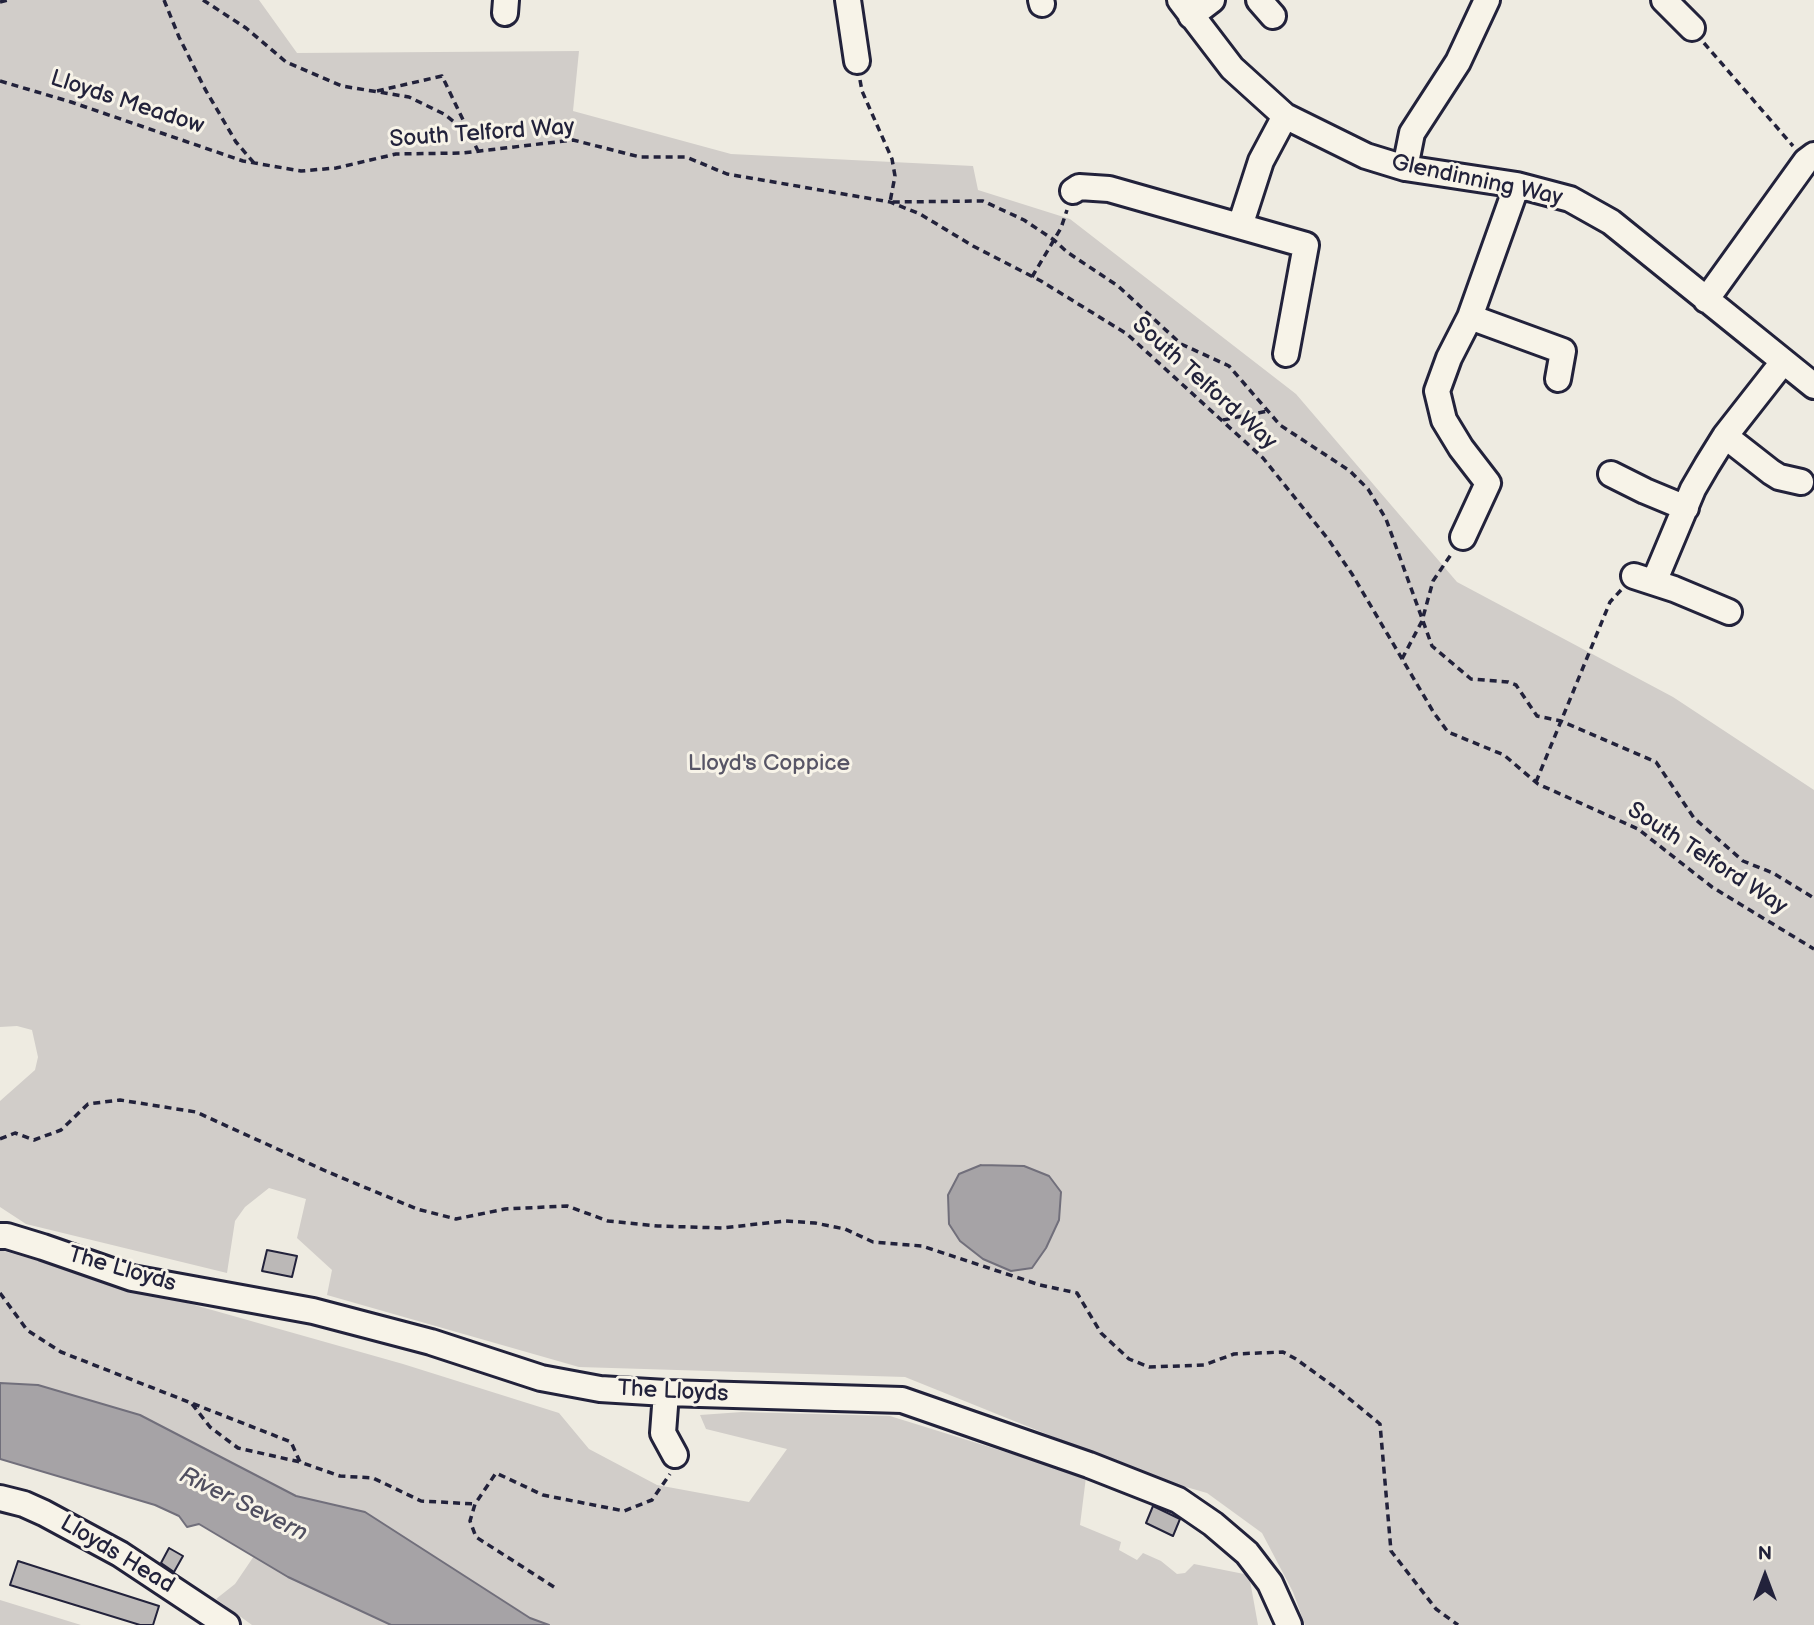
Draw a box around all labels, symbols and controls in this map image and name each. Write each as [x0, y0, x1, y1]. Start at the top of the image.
street label: Lloyds Meadow [47, 65, 207, 141]
street label: South Telford Way [389, 114, 575, 154]
street label: Glendinning Way [1389, 149, 1565, 213]
street label: South Telford Way [1126, 312, 1282, 456]
park label: Lloyd's Coppice [688, 750, 850, 778]
street label: South Telford Way [1622, 797, 1792, 921]
street label: The Lloyds [65, 1241, 179, 1299]
street label: The Lloyds [617, 1375, 729, 1409]
water label: River Severn [174, 1462, 312, 1548]
street label: Lloyds Head [55, 1510, 179, 1600]
north arrow [1730, 1541, 1800, 1611]
text: N [1758, 1543, 1772, 1566]

